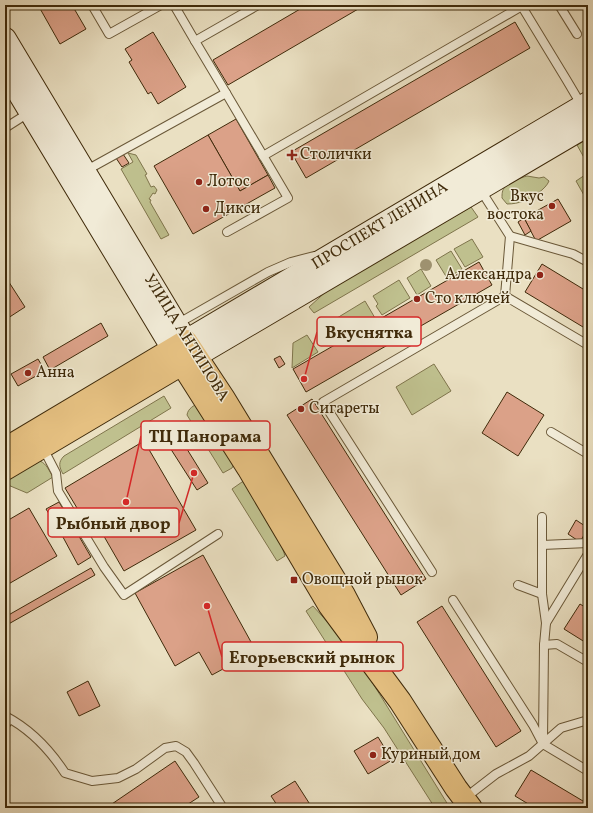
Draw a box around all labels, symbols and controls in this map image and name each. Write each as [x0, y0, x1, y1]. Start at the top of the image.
place label: Столички [300, 144, 372, 166]
marker: Столички [287, 150, 297, 160]
place label: Лотос [207, 171, 250, 193]
marker: Лотос [194, 177, 204, 187]
street label: ПРОСПЕКТ ЛЕНИНА [308, 177, 452, 275]
place label: Вкус востока [487, 186, 544, 226]
place label: Дикси [214, 198, 261, 220]
marker: Вкус востока [547, 201, 557, 211]
marker: Дикси [201, 204, 211, 214]
place label: Александра [445, 264, 532, 286]
street label: УЛИЦА АНТИПОВА [138, 270, 234, 406]
marker: Александра [535, 270, 545, 280]
place label: Сто ключей [425, 288, 510, 310]
marker: Сто ключей [412, 294, 422, 304]
callout: Вкуснятка [317, 317, 421, 346]
text: Вкуснятка [325, 322, 413, 345]
place label: Анна [36, 362, 75, 384]
marker: Анна [23, 368, 33, 378]
place label: Сигареты [309, 398, 380, 420]
marker: Сигареты [296, 404, 306, 414]
callout: ТЦ Панорама [141, 421, 270, 450]
text: ТЦ Панорама [148, 426, 262, 449]
callout: Рыбный двор [48, 508, 179, 537]
text: Рыбный двор [56, 513, 171, 536]
place label: Овощной рынок [302, 569, 423, 591]
marker: Овощной рынок [289, 575, 299, 585]
callout: Егорьевский рынок [222, 642, 403, 671]
text: Егорьевский рынок [229, 647, 395, 670]
place label: Куриный дом [381, 744, 481, 766]
marker: Куриный дом [368, 750, 378, 760]

